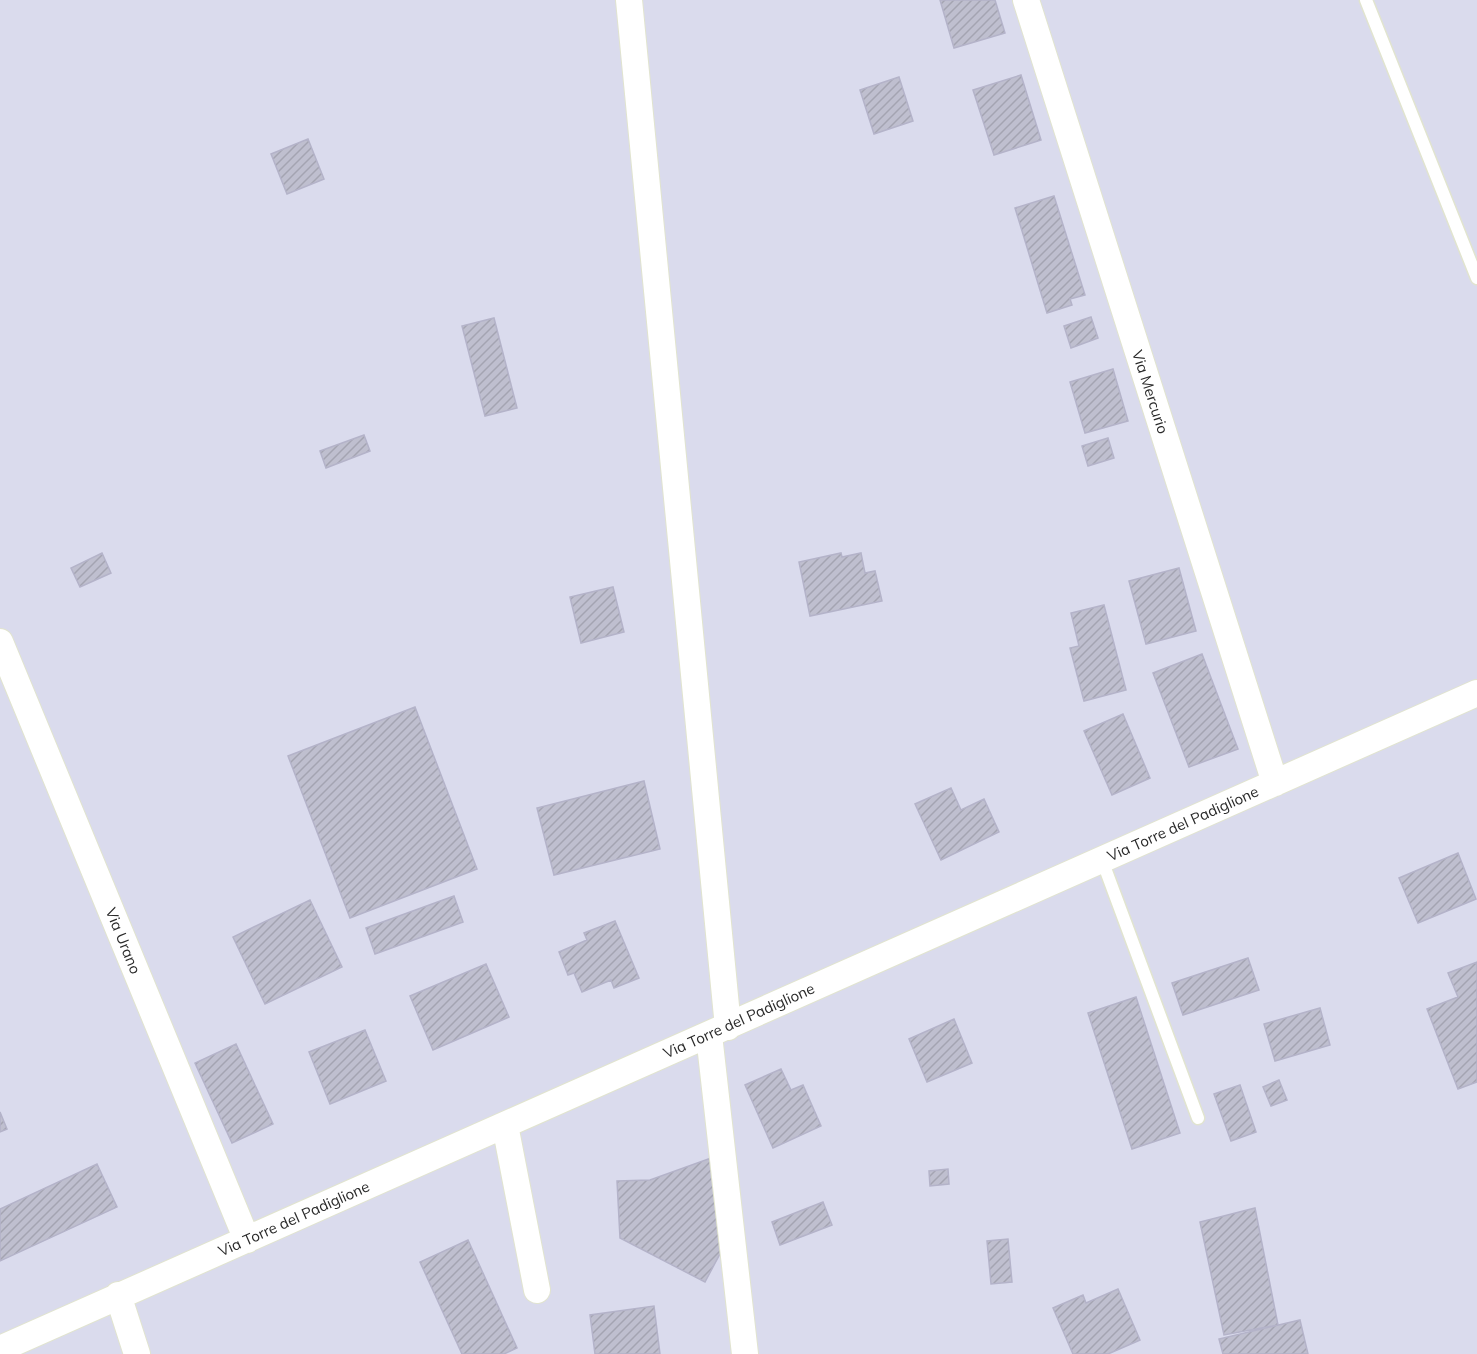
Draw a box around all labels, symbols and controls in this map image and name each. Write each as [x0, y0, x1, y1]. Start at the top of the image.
street label: Via Mercurio [1128, 348, 1173, 436]
street label: Via Torre del Padiglione [1104, 782, 1261, 865]
street label: Via Urano [102, 905, 145, 977]
street label: Via Torre del Padiglione [660, 979, 817, 1062]
street label: Via Torre del Padiglione [215, 1177, 372, 1260]

